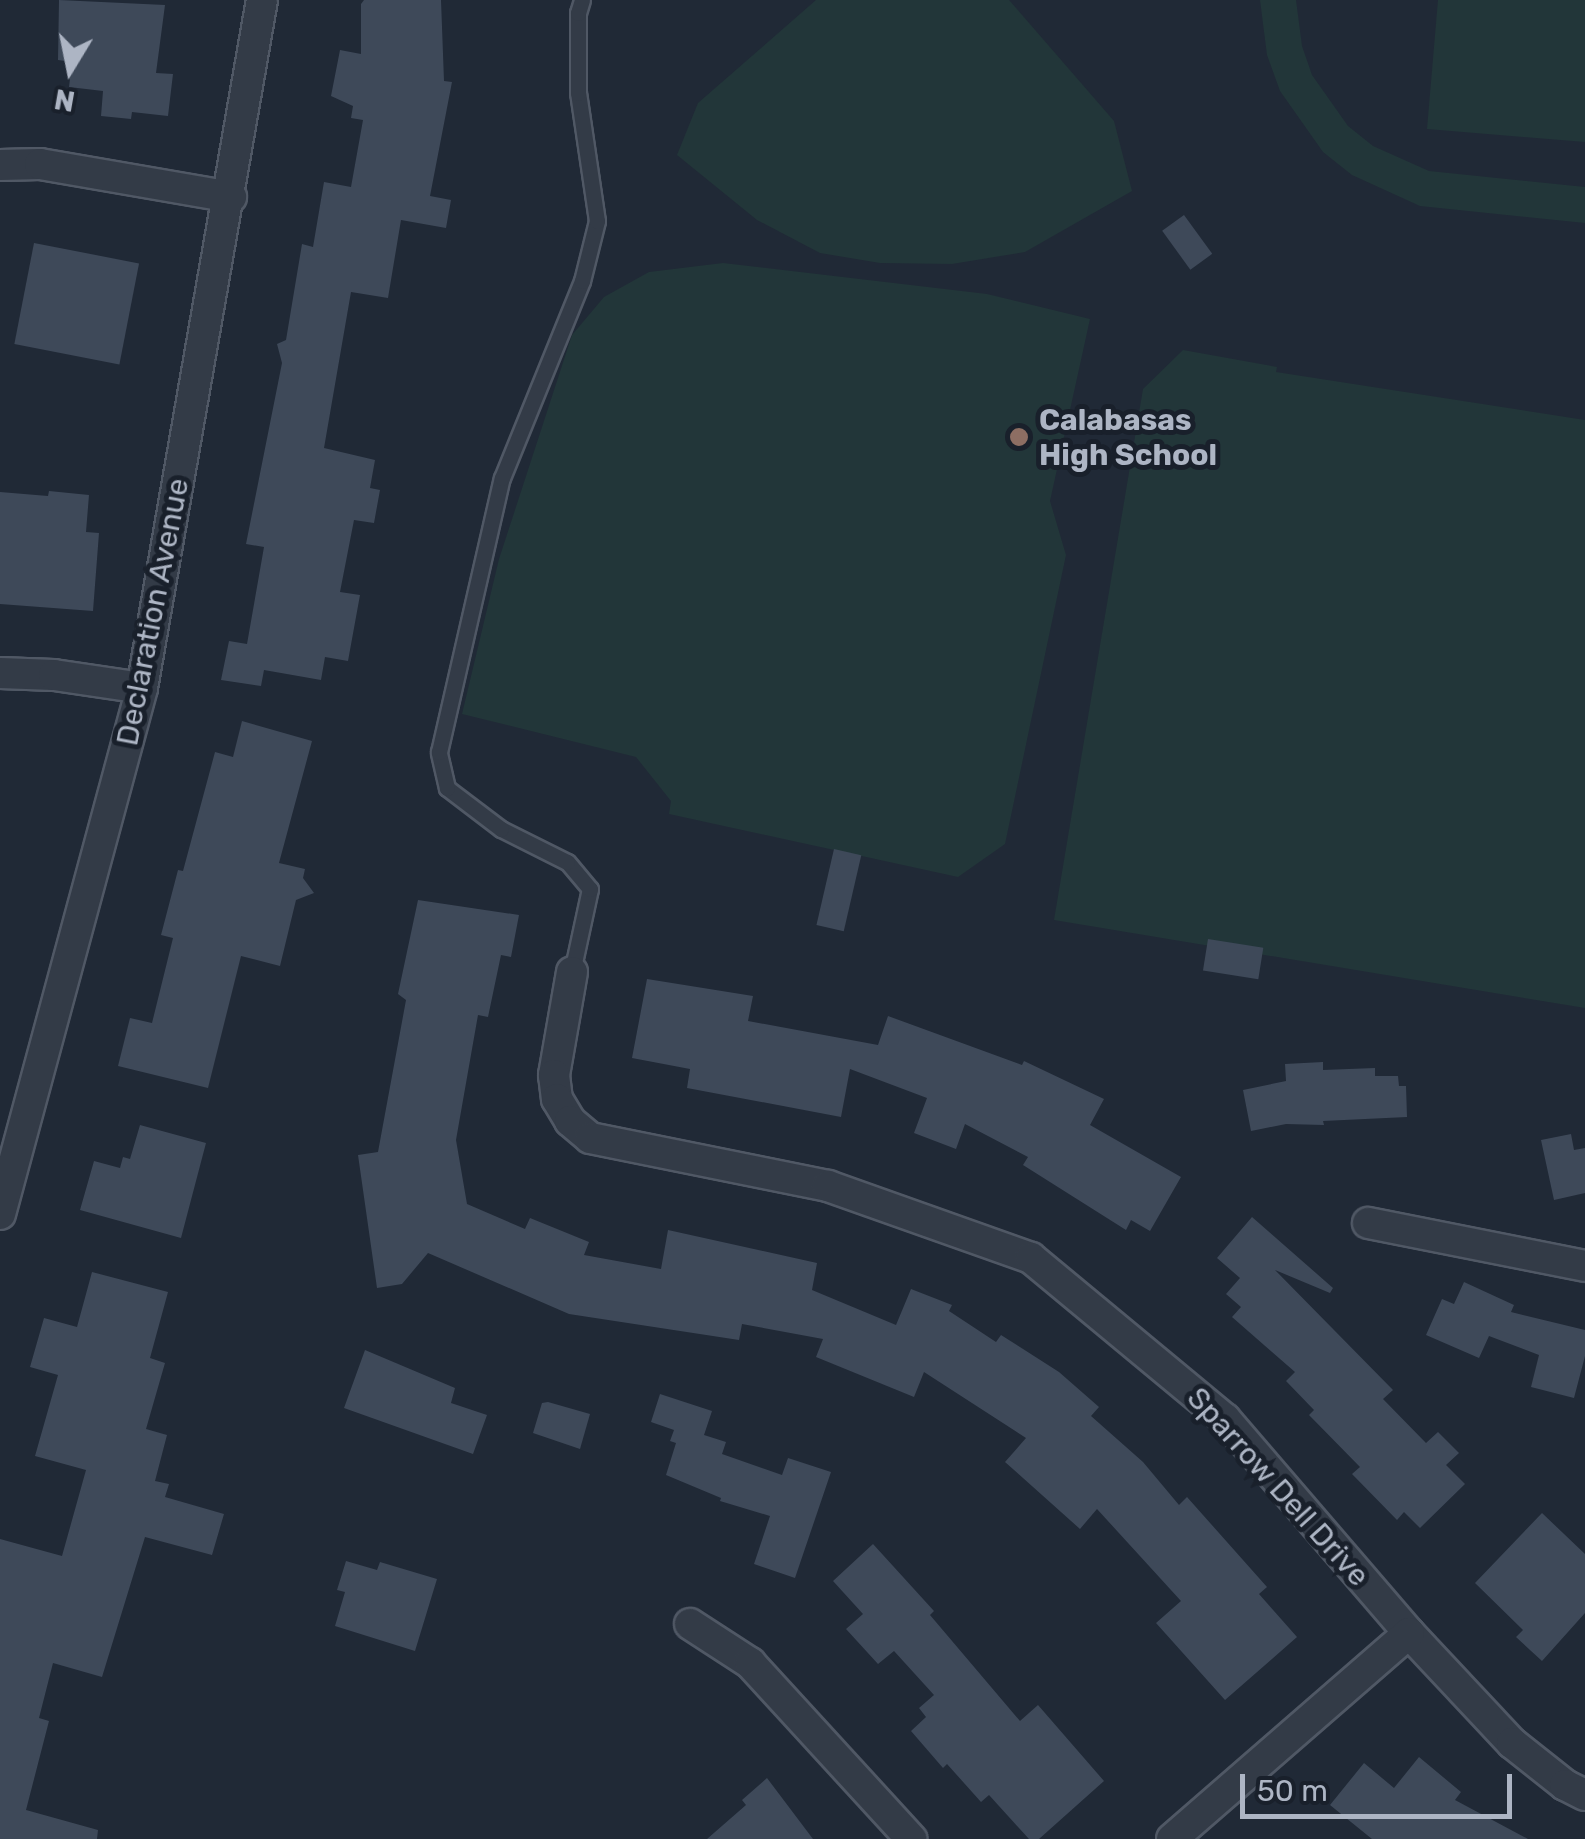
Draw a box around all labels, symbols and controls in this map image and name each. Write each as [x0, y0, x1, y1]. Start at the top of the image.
north arrow [20, 20, 120, 120]
text: N [52, 82, 77, 118]
place label: Calabasas High School [1039, 402, 1217, 472]
marker: Calabasas High School [1008, 426, 1030, 448]
street label: Declaration Avenue [109, 475, 197, 749]
street label: Sparrow Dell Drive [1179, 1380, 1377, 1594]
scale bar [1245, 1754, 1518, 1816]
text: 50 m [1257, 1773, 1328, 1809]

